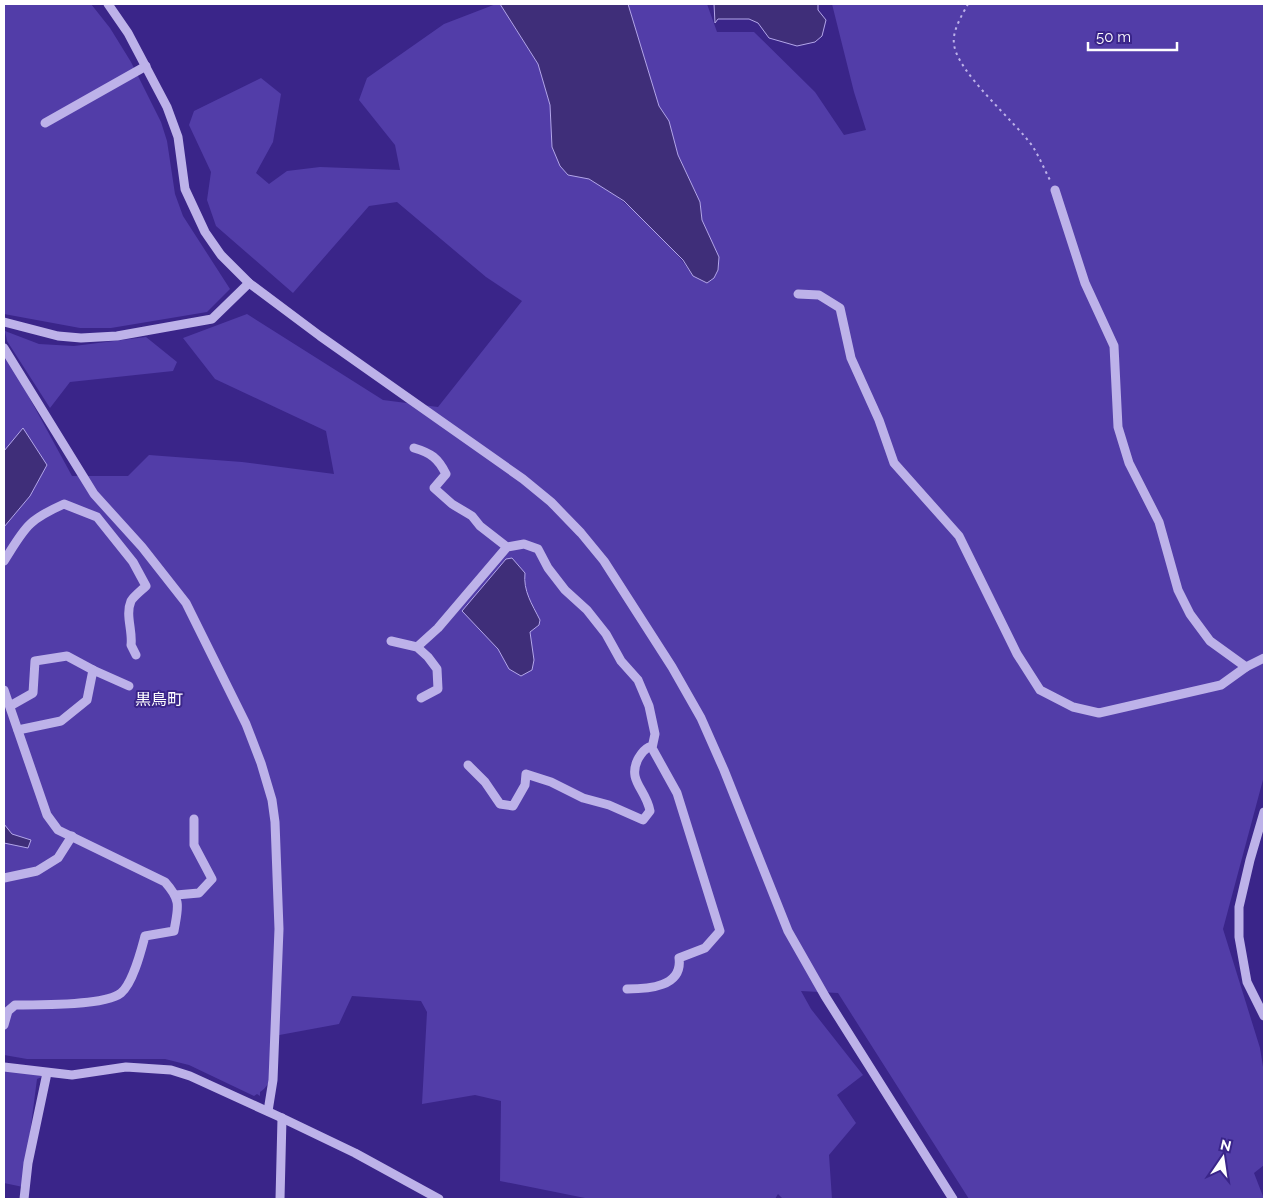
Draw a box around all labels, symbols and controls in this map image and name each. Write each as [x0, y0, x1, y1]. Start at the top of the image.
scale bar [1088, 20, 1177, 52]
text: 50 m [1096, 28, 1131, 46]
district label: 黒鳥町 [135, 690, 183, 709]
north arrow [1198, 1133, 1248, 1183]
text: N [1219, 1136, 1233, 1154]

